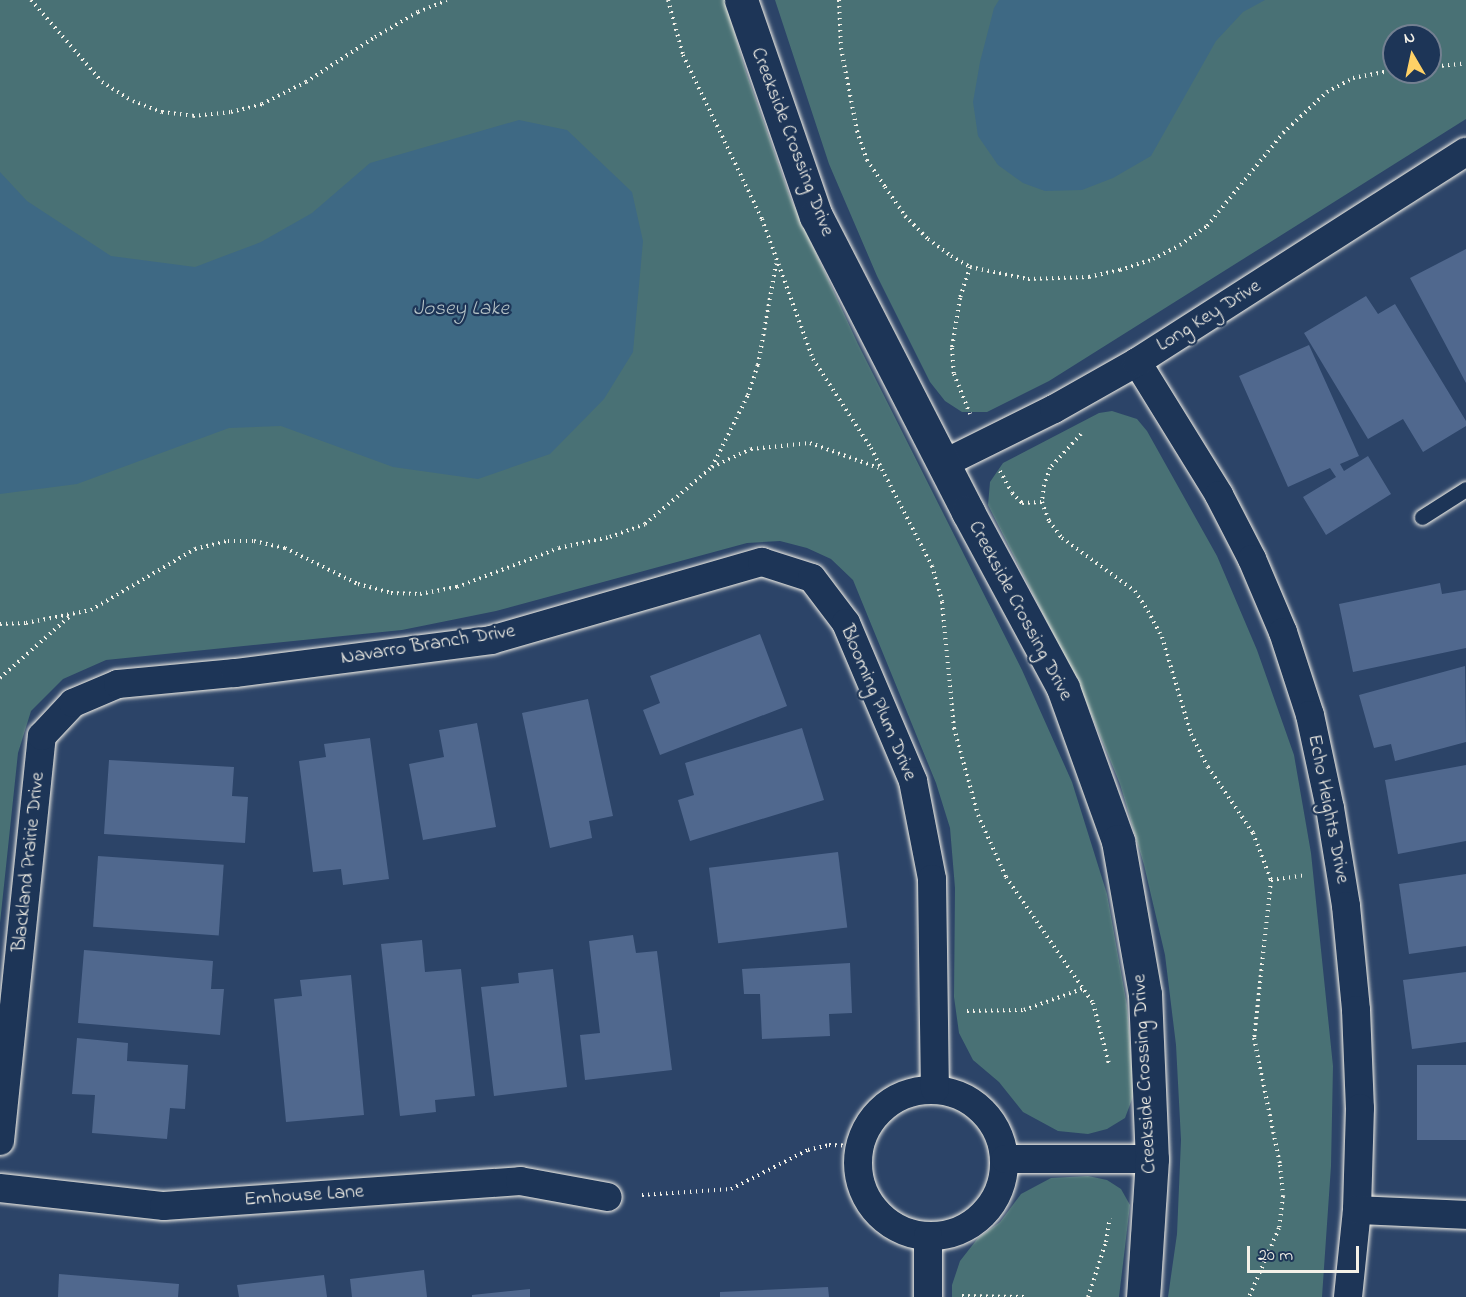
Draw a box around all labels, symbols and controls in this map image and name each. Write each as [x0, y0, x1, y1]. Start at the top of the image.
north arrow [1382, 24, 1442, 84]
text: N [1402, 25, 1417, 51]
street label: Creekside Crossing Drive [745, 44, 839, 240]
street label: Long Key Drive [1153, 275, 1265, 357]
water label: Josey Lake [413, 296, 509, 322]
street label: Creekside Crossing Drive [962, 517, 1078, 705]
street label: Navarro Branch Drive [339, 619, 517, 671]
street label: Blooming Plum Drive [834, 622, 922, 784]
street label: Echo Heights Drive [1302, 732, 1354, 886]
street label: Blackland Prairie Drive [8, 771, 50, 953]
street label: Creekside Crossing Drive [1128, 974, 1162, 1174]
street label: Emhouse Lane [243, 1180, 365, 1212]
scale bar [1250, 1234, 1362, 1272]
text: 20 m [1258, 1243, 1293, 1269]

